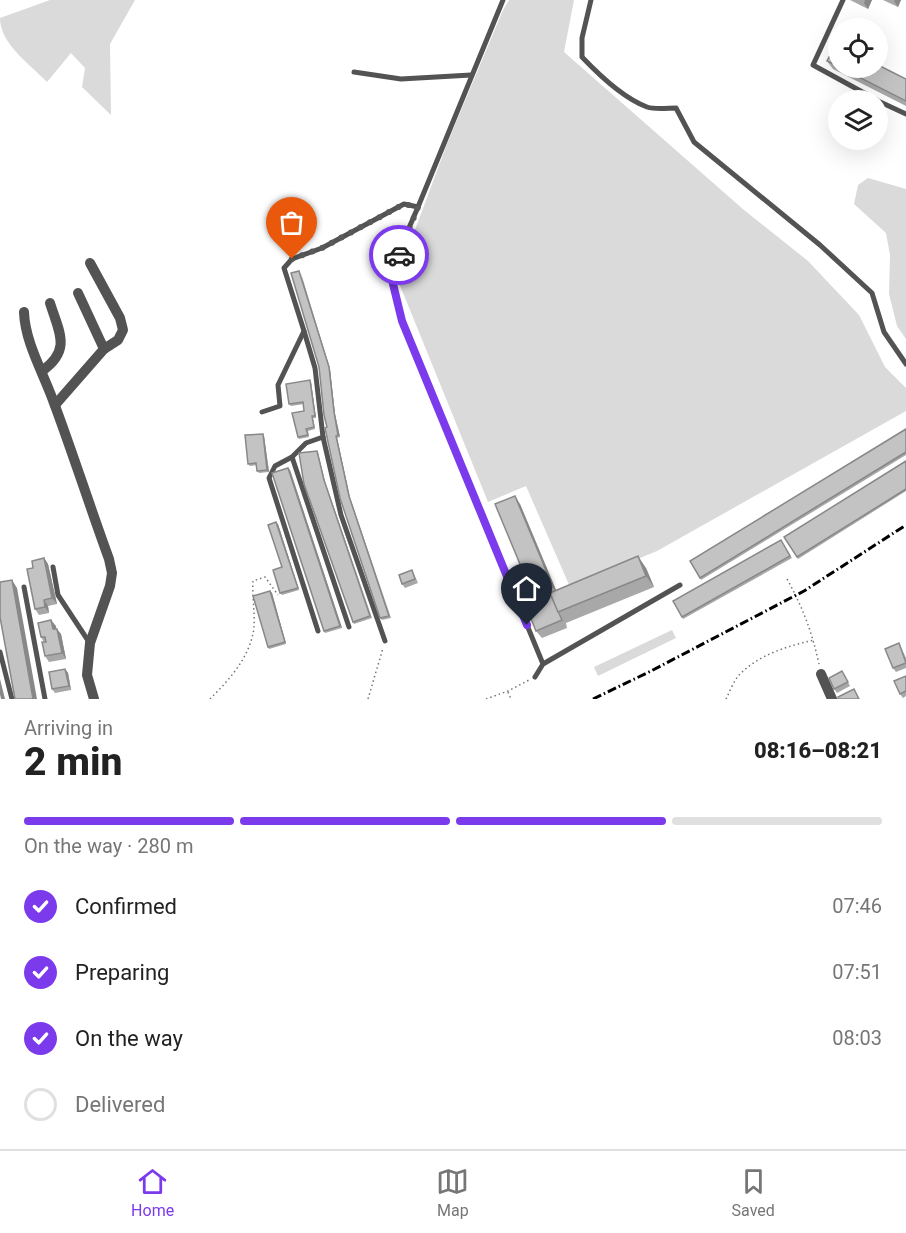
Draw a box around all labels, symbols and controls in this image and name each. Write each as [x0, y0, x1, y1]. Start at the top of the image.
map controls [828, 18, 888, 150]
button: locate [828, 18, 888, 78]
button: layers [828, 90, 888, 150]
pin [266, 197, 317, 259]
icon: bag [275, 206, 308, 239]
courier [369, 225, 429, 285]
icon: car [383, 239, 416, 272]
pin [501, 563, 552, 625]
icon: home [510, 572, 543, 605]
text: Arriving in [24, 716, 113, 740]
text: 08:16–08:21 [754, 738, 882, 763]
text: 2 min [24, 739, 122, 785]
text: On the way · 280 m [24, 834, 193, 858]
icon: check [24, 890, 57, 923]
text: Confirmed [75, 894, 177, 919]
text: 07:46 [832, 894, 882, 918]
icon: check [24, 956, 57, 989]
text: Preparing [75, 960, 169, 985]
text: 07:51 [832, 960, 882, 984]
icon: check [24, 1022, 57, 1055]
text: On the way [75, 1026, 183, 1051]
text: 08:03 [832, 1026, 882, 1050]
text: Delivered [75, 1092, 165, 1117]
tab: Home [131, 1165, 174, 1220]
tab: Map [436, 1165, 469, 1220]
tab: Saved [732, 1165, 775, 1220]

